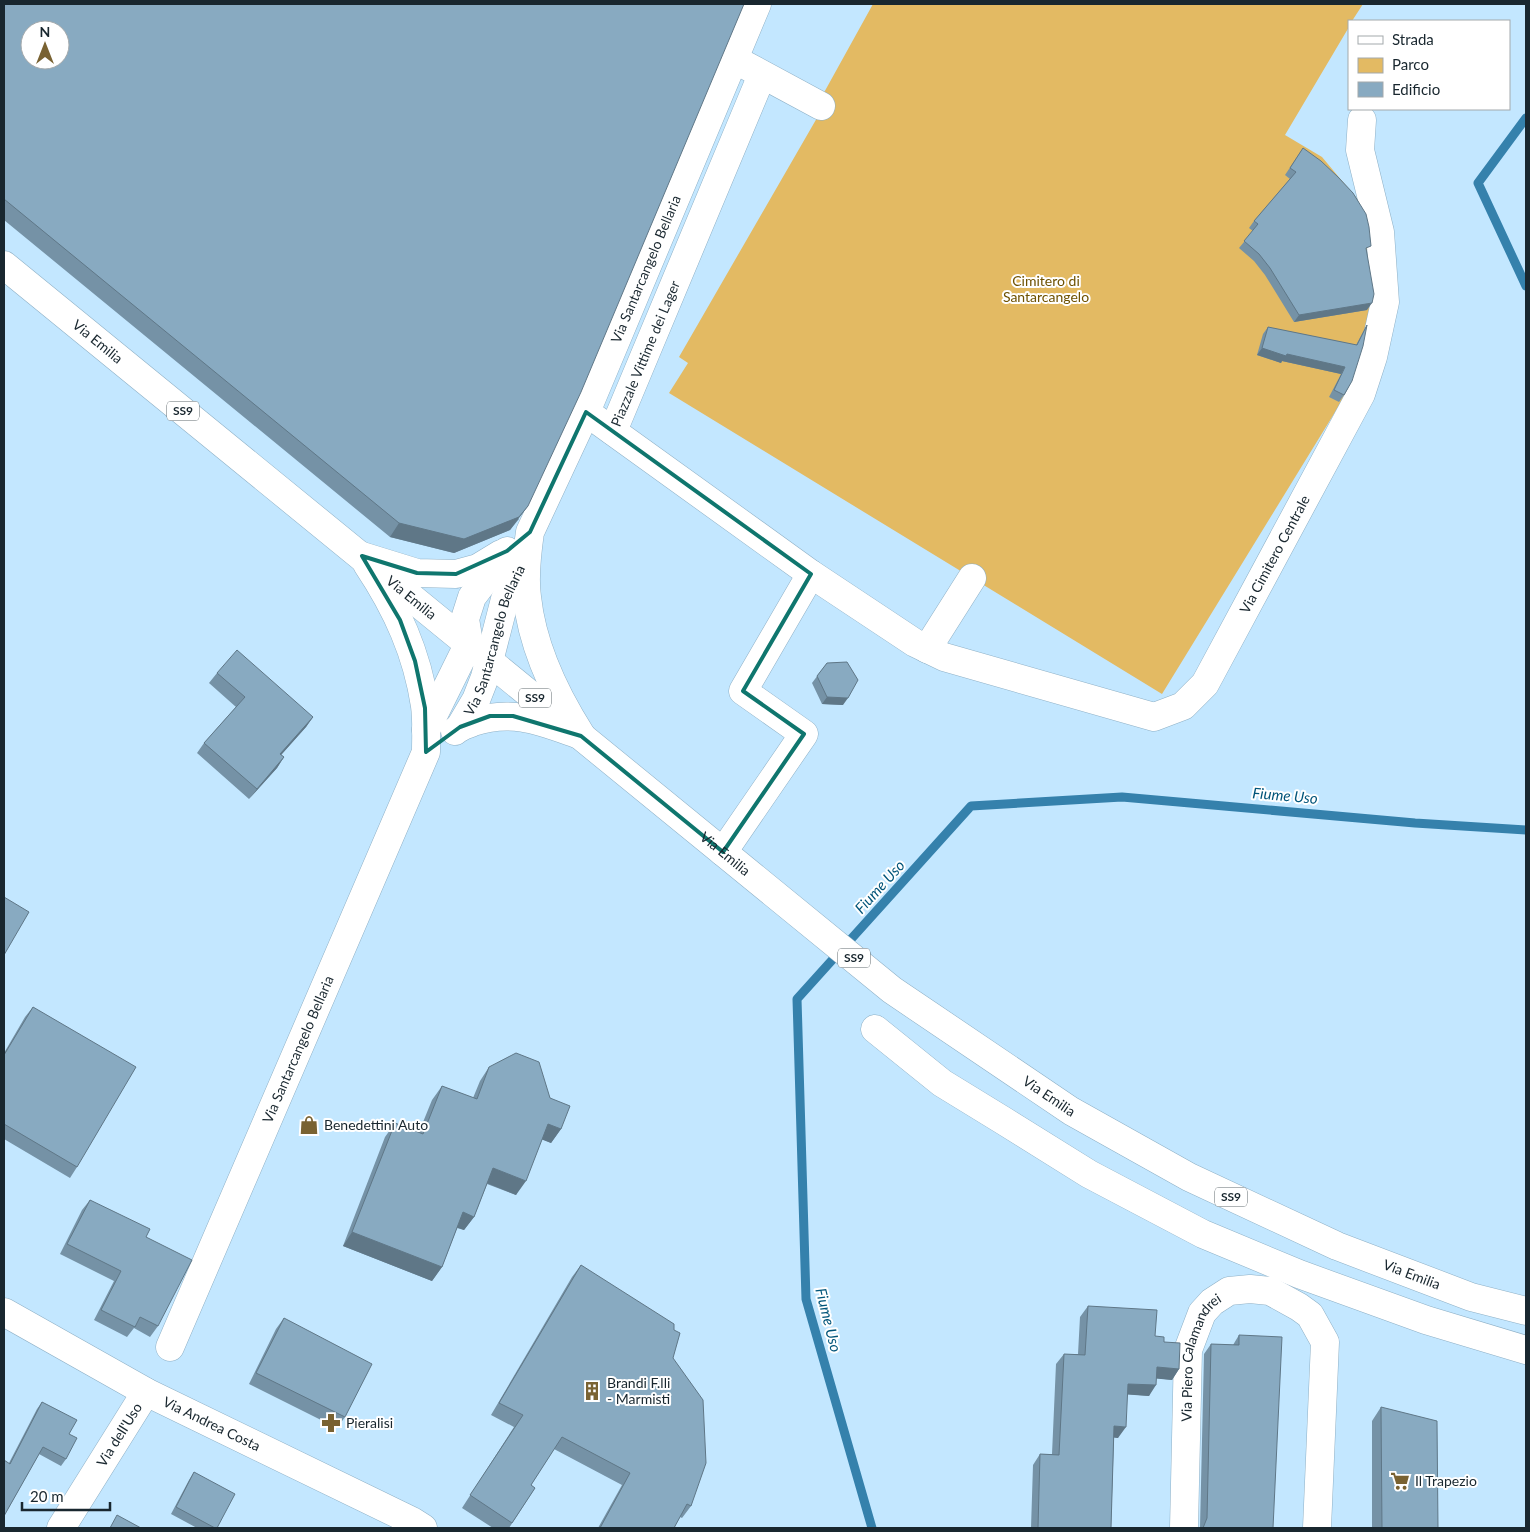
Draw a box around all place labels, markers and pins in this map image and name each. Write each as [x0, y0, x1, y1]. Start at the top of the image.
shop icon: Benedettini Auto [298, 1114, 320, 1136]
place label: Benedettini Auto [324, 1116, 428, 1133]
place label: Brandi F.lli - Marmisti [607, 1374, 670, 1407]
building icon: Brandi F.lli - Marmisti [581, 1380, 603, 1402]
pharmacy icon: Pieralisi [320, 1412, 342, 1434]
place label: Pieralisi [346, 1414, 393, 1431]
supermarket icon: Il Trapezio [1389, 1470, 1411, 1492]
place label: Il Trapezio [1415, 1472, 1477, 1489]

